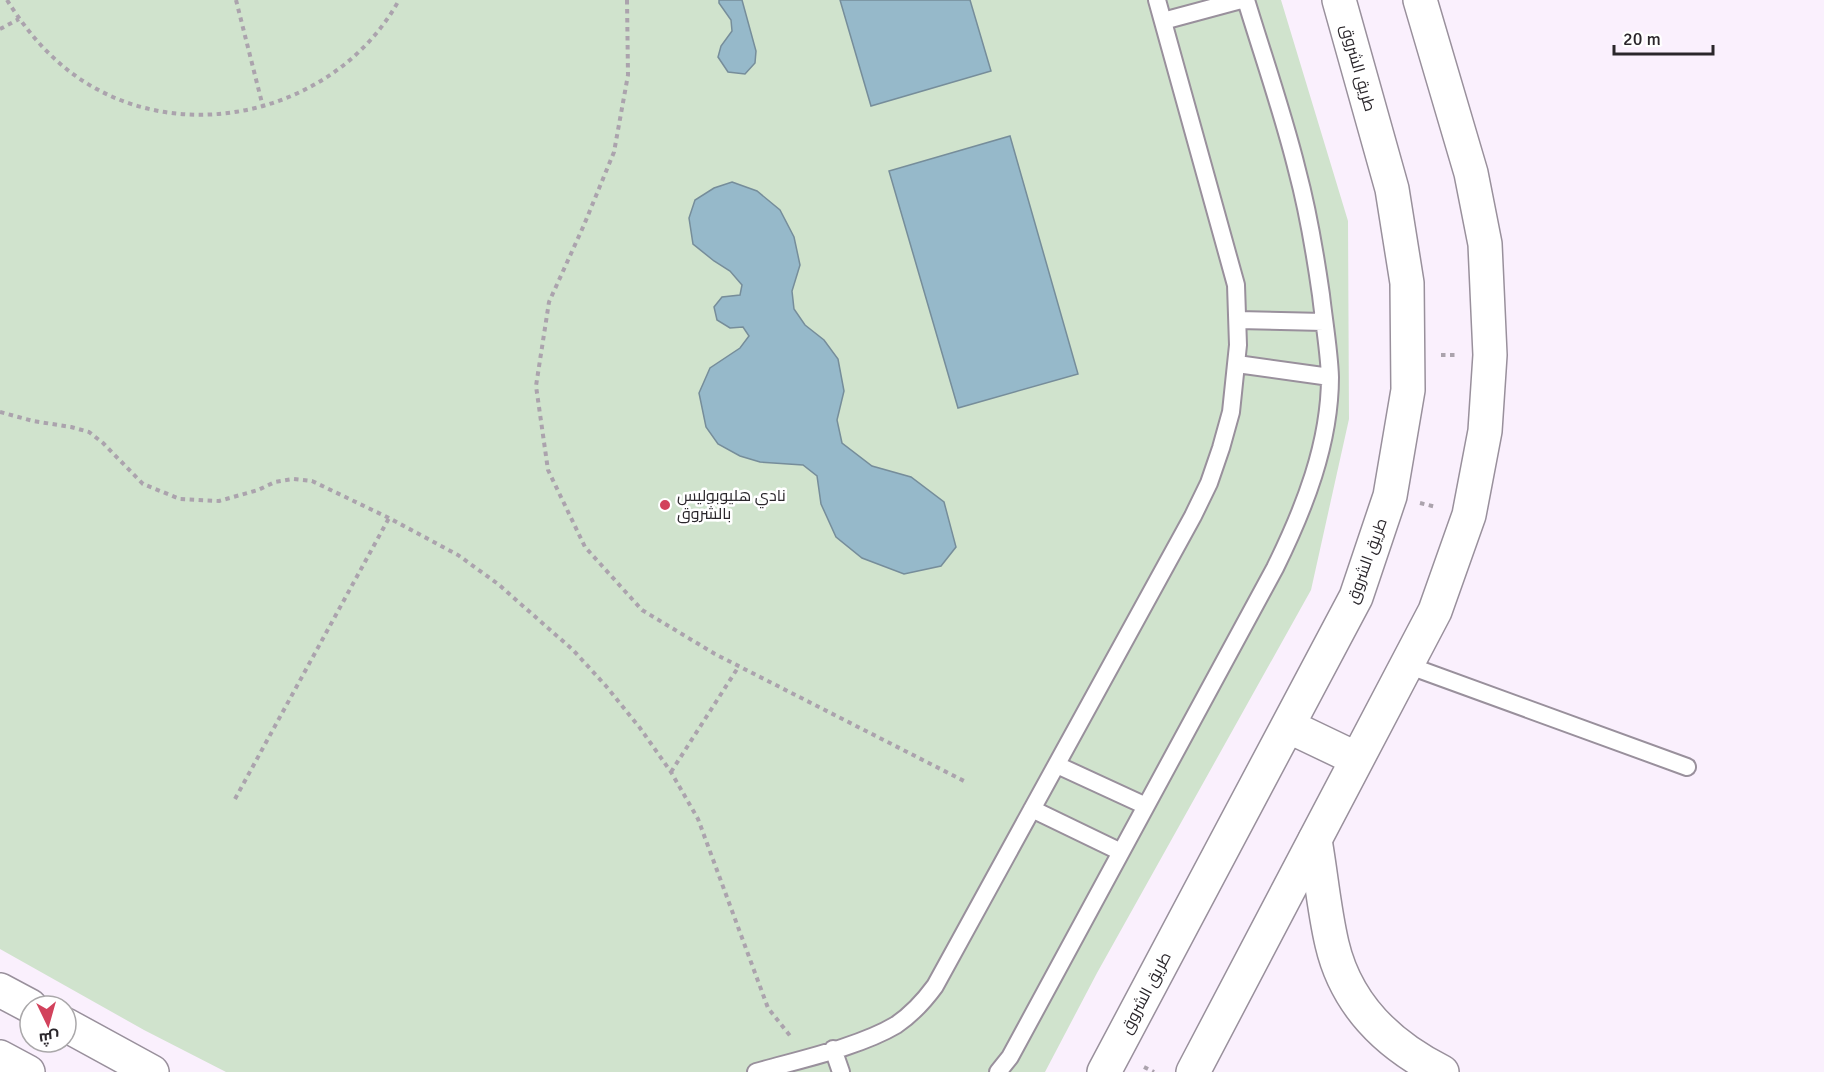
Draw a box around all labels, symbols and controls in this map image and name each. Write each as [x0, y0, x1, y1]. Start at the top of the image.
scale bar [1614, 18, 1713, 56]
street label: طريق الشروق [1336, 22, 1380, 114]
text: 20 m [1623, 28, 1661, 50]
place label: نادي هليوبوليس بالشروق [677, 486, 786, 524]
marker: نادي هليوبوليس بالشروق [658, 498, 672, 512]
street label: طريق الشروق [1342, 515, 1392, 607]
street label: طريق الشروق [1116, 949, 1176, 1037]
north arrow [18, 994, 78, 1054]
text: ش [38, 1027, 60, 1049]

